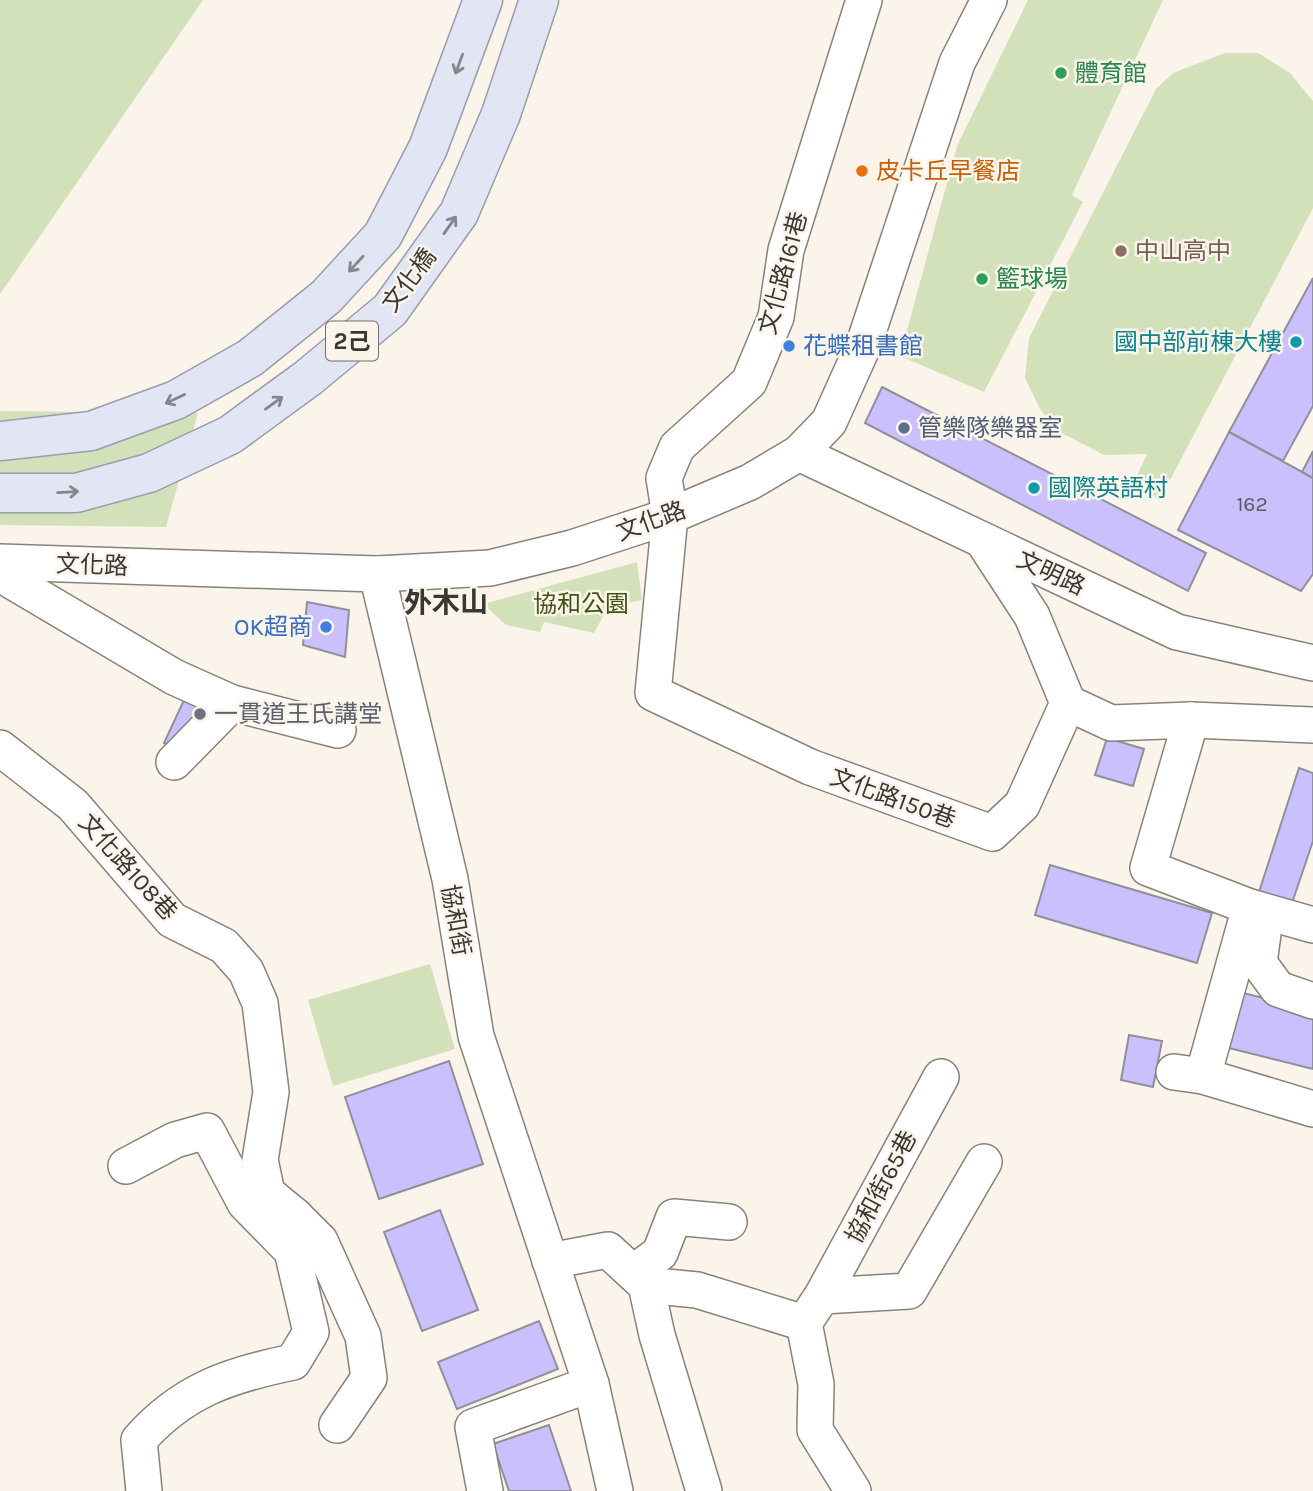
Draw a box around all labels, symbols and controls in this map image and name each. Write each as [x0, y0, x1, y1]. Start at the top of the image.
one-way arrow [452, 53, 465, 74]
place label: 體育館 [1075, 59, 1147, 87]
marker: 體育館 [1053, 65, 1069, 81]
place label: 皮卡丘早餐店 [876, 157, 1020, 185]
marker: 皮卡丘早餐店 [854, 163, 870, 179]
street label: 文化路161巷 [753, 209, 813, 337]
one-way arrow [443, 216, 457, 235]
place label: 中山高中 [1135, 237, 1231, 265]
street label: 文化橋 [376, 243, 442, 317]
marker: 中山高中 [1113, 243, 1129, 259]
one-way arrow [348, 255, 365, 272]
place label: 籃球場 [996, 265, 1068, 293]
marker: 籃球場 [974, 271, 990, 287]
road number: 2己 [326, 322, 378, 360]
place label: 國中部前棟大樓 [1114, 328, 1282, 356]
place label: 花蝶租書館 [803, 332, 923, 360]
marker: 國中部前棟大樓 [1288, 334, 1304, 350]
marker: 花蝶租書館 [781, 338, 797, 354]
one-way arrow [165, 393, 186, 406]
one-way arrow [264, 395, 283, 410]
place label: 管樂隊樂器室 [918, 414, 1062, 442]
marker: 管樂隊樂器室 [896, 420, 912, 436]
place label: 國際英語村 [1048, 474, 1168, 502]
marker: 國際英語村 [1026, 480, 1042, 496]
one-way arrow [56, 485, 79, 498]
house number: 162 [1236, 492, 1268, 516]
street label: 文化路 [612, 496, 690, 546]
street label: 文明路 [1012, 545, 1090, 601]
street label: 文化路 [56, 550, 128, 580]
district label: 外木山 [404, 586, 488, 619]
park label: 協和公園 [533, 590, 629, 618]
place label: OK超商 [234, 613, 312, 641]
marker: OK超商 [318, 619, 334, 635]
place label: 一貫道王氏講堂 [214, 700, 382, 728]
marker: 一貫道王氏講堂 [192, 706, 208, 722]
street label: 文化路150巷 [826, 762, 960, 834]
street label: 文化路108巷 [73, 808, 183, 926]
street label: 協和街 [436, 882, 476, 958]
street label: 協和街65巷 [840, 1126, 922, 1248]

